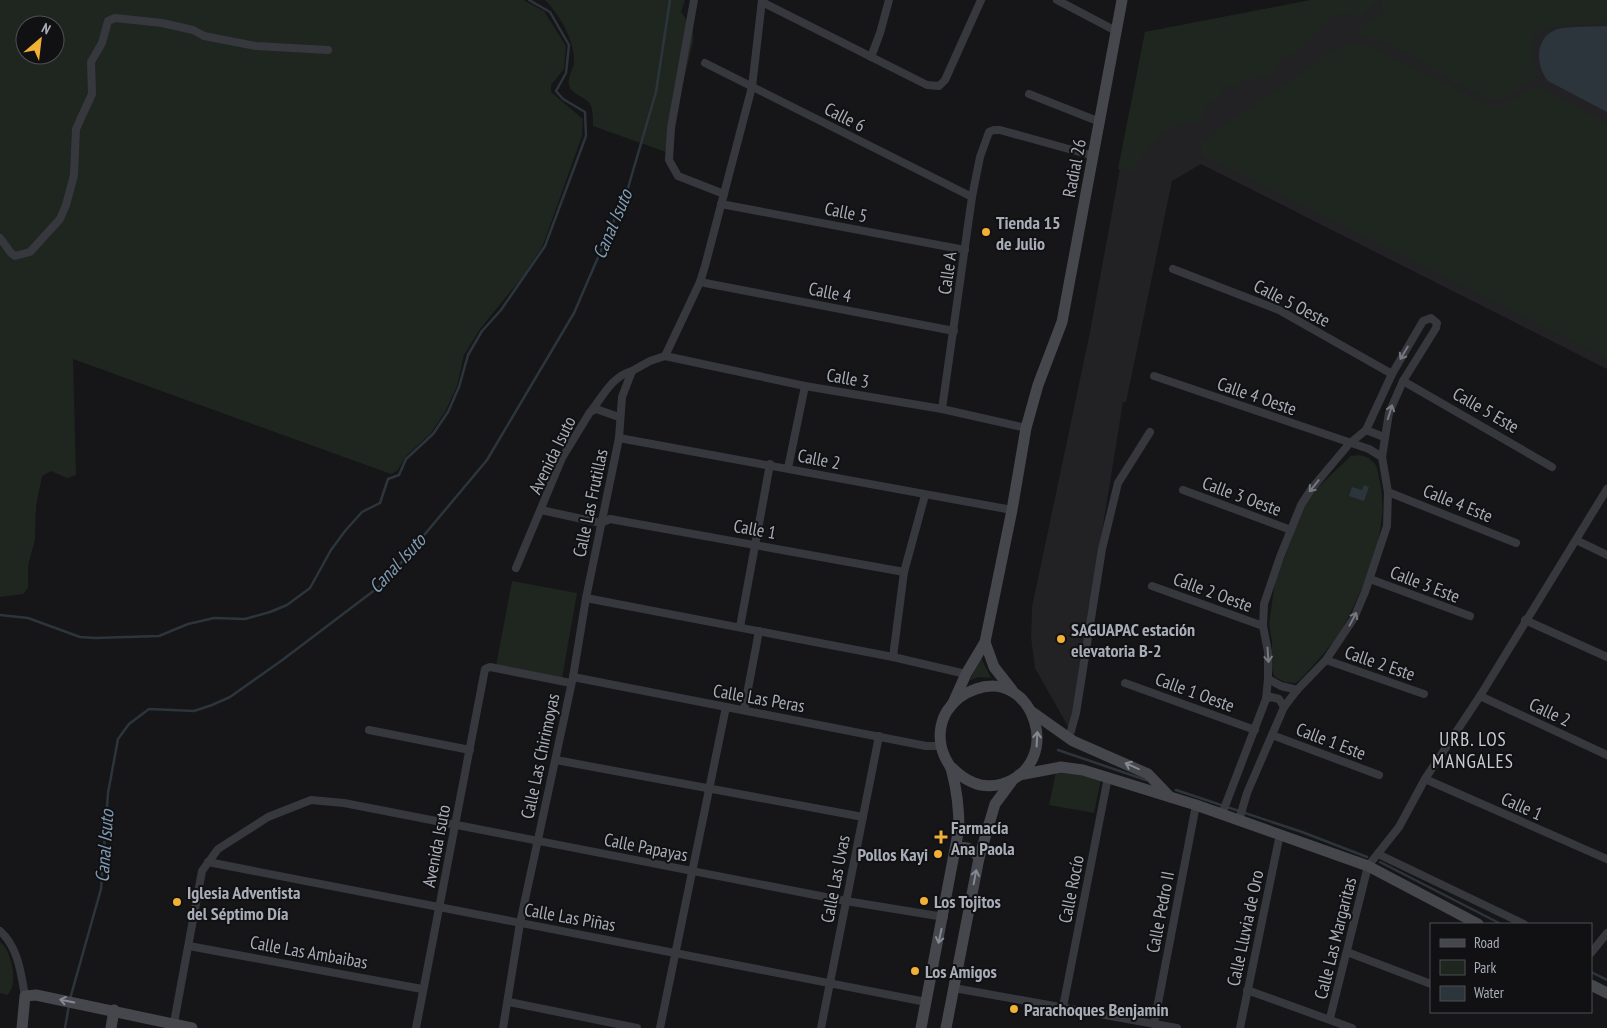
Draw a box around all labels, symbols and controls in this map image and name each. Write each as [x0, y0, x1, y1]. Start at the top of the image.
north arrow [15, 15, 65, 65]
text: N [39, 19, 54, 38]
street label: Calle 6 [821, 97, 869, 137]
street label: Radial 26 [1057, 137, 1091, 199]
water label: Canal Isuto [587, 184, 638, 262]
street label: Calle 5 [823, 197, 869, 227]
place label: Tienda 15 de Julio [996, 211, 1061, 255]
marker: Tienda 15 de Julio [980, 226, 992, 238]
street label: Calle A [933, 250, 961, 296]
street label: Calle 5 Oeste [1250, 274, 1334, 332]
street label: Calle 4 [807, 277, 853, 307]
one-way arrow [1399, 346, 1409, 360]
street label: Calle 3 [825, 363, 871, 393]
street label: Calle 4 Oeste [1214, 372, 1300, 420]
street label: Calle 5 Este [1449, 382, 1523, 438]
one-way arrow [1385, 404, 1395, 420]
street label: Avenida Isuto [523, 412, 581, 498]
street label: Calle 2 [796, 444, 842, 474]
street label: Calle Las Frutillas [567, 447, 613, 559]
street label: Calle 3 Oeste [1199, 471, 1285, 521]
street label: Calle 4 Este [1420, 479, 1496, 527]
one-way arrow [1309, 480, 1320, 493]
street label: Calle 1 [732, 514, 778, 544]
water label: Canal Isuto [363, 527, 432, 598]
street label: Calle 3 Este [1387, 560, 1463, 608]
street label: Calle 2 Oeste [1170, 567, 1256, 617]
one-way arrow [1348, 611, 1358, 626]
place label: SAGUAPAC estación elevatoria B-2 [1071, 618, 1195, 662]
marker: SAGUAPAC estación elevatoria B-2 [1055, 633, 1067, 645]
street label: Calle 2 Este [1342, 640, 1418, 686]
one-way arrow [1263, 647, 1272, 663]
street label: Calle 1 Oeste [1152, 667, 1238, 717]
street label: Calle Las Peras [711, 679, 807, 717]
street label: Calle Las Chirimoyas [516, 691, 564, 821]
street label: Calle 2 [1526, 693, 1574, 731]
street label: Calle 1 Este [1293, 717, 1369, 765]
district label: URB. LOS MANGALES [1432, 727, 1514, 773]
one-way arrow [1032, 731, 1042, 747]
one-way arrow [1125, 761, 1140, 771]
street label: Calle 1 [1498, 787, 1546, 825]
street label: Avenida Isuto [417, 803, 455, 889]
water label: Canal Isuto [89, 807, 119, 883]
place label: Farmacía Ana Paola [950, 816, 1015, 860]
street label: Calle Papayas [602, 828, 690, 866]
marker: Farmacía Ana Paola [935, 831, 947, 843]
street label: Calle Las Uvas [815, 833, 855, 925]
place label: Pollos Kayi [857, 843, 928, 866]
marker: Pollos Kayi [932, 848, 944, 860]
street label: Calle Rocío [1053, 853, 1089, 925]
street label: Calle Lluvia de Oro [1221, 868, 1269, 988]
one-way arrow [971, 869, 981, 885]
street label: Calle Pedro II [1141, 869, 1179, 955]
street label: Calle Las Margaritas [1309, 875, 1361, 1001]
place label: Iglesia Adventista del Séptimo Día [187, 881, 300, 925]
place label: Los Tojitos [934, 890, 1001, 913]
marker: Los Tojitos [918, 895, 930, 907]
marker: Iglesia Adventista del Séptimo Día [171, 896, 183, 908]
street label: Calle Las Piñas [523, 898, 617, 936]
legend [1430, 923, 1592, 1013]
one-way arrow [935, 927, 944, 943]
street label: Calle Las Ambaibas [248, 930, 370, 974]
text: Road [1474, 933, 1500, 952]
text: Park [1474, 958, 1496, 977]
place label: Los Amigos [925, 960, 997, 983]
marker: Los Amigos [909, 965, 921, 977]
text: Water [1474, 983, 1505, 1002]
one-way arrow [60, 996, 76, 1006]
place label: Parachoques Benjamin [1024, 998, 1169, 1021]
marker: Parachoques Benjamin [1008, 1003, 1020, 1015]

